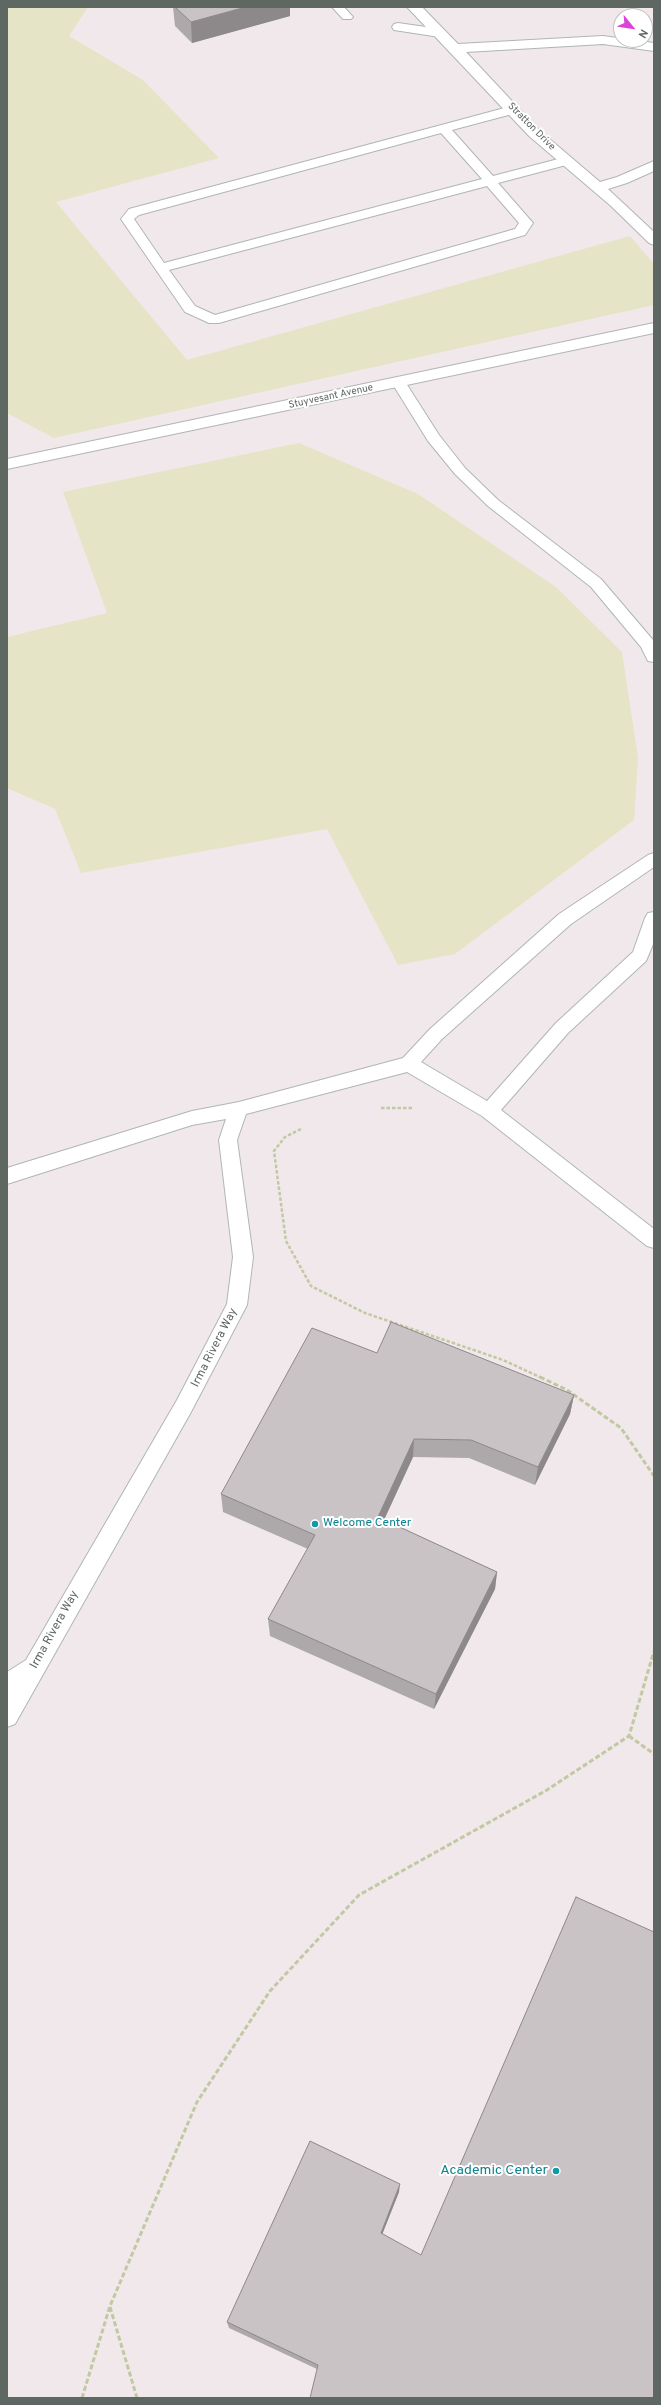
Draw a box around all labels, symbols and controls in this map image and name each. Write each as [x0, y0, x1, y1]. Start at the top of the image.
north arrow [613, 8, 653, 48]
text: N [634, 27, 651, 40]
street label: Stratton Drive [505, 101, 557, 153]
street label: Stuyvesant Avenue [288, 382, 374, 412]
street label: Irma Rivera Way [189, 1306, 241, 1390]
place label: Welcome Center [323, 1517, 411, 1531]
marker: Welcome Center [310, 1519, 320, 1529]
street label: Irma Rivera Way [28, 1588, 82, 1672]
place label: Academic Center [440, 2163, 548, 2179]
marker: Academic Center [551, 2166, 561, 2176]

